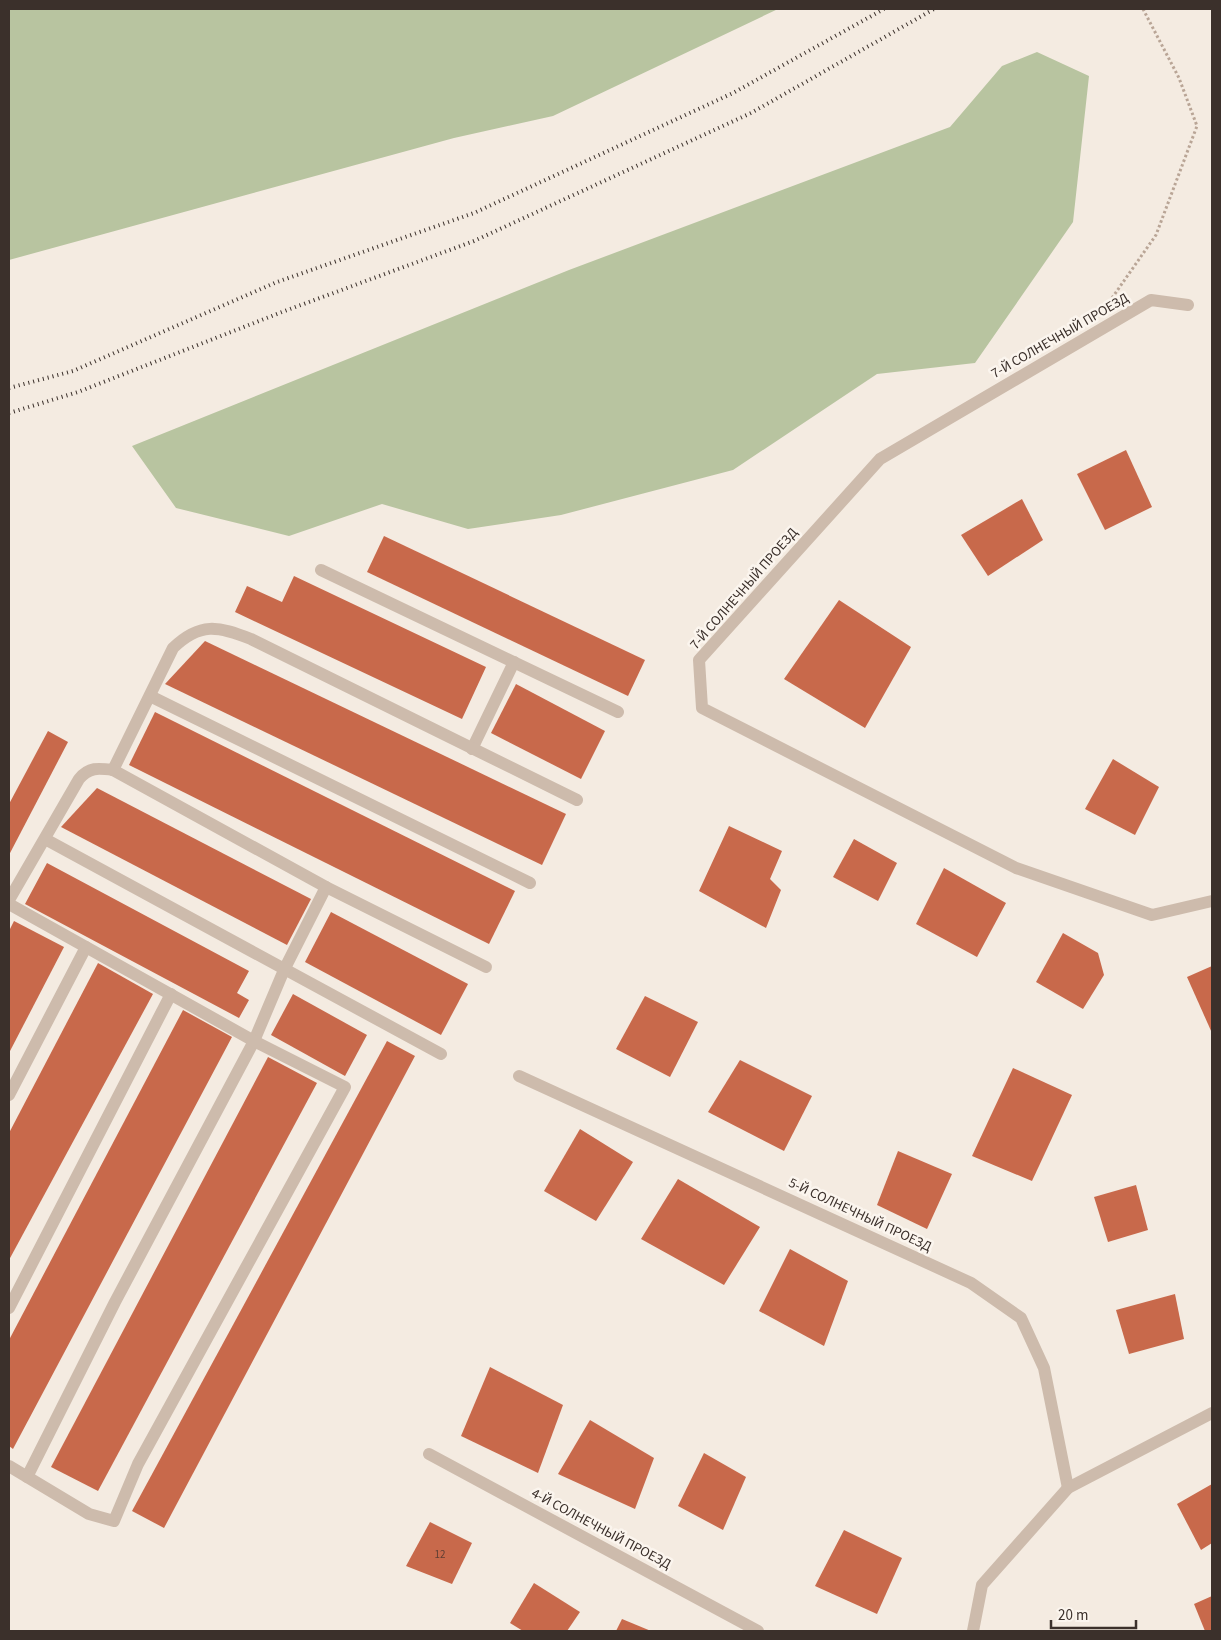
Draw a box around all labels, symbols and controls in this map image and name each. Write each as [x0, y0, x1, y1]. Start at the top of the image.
street label: 7-Й СОЛНЕЧНЫЙ ПРОЕЗД [988, 288, 1132, 384]
street label: 7-Й СОЛНЕЧНЫЙ ПРОЕЗД [685, 524, 803, 654]
street label: 5-Й СОЛНЕЧНЫЙ ПРОЕЗД [785, 1173, 935, 1257]
street label: 4-Й СОЛНЕЧНЫЙ ПРОЕЗД [528, 1484, 674, 1574]
house number: 12 [435, 1547, 445, 1562]
scale bar [1051, 1598, 1136, 1630]
text: 20 m [1058, 1605, 1088, 1626]

